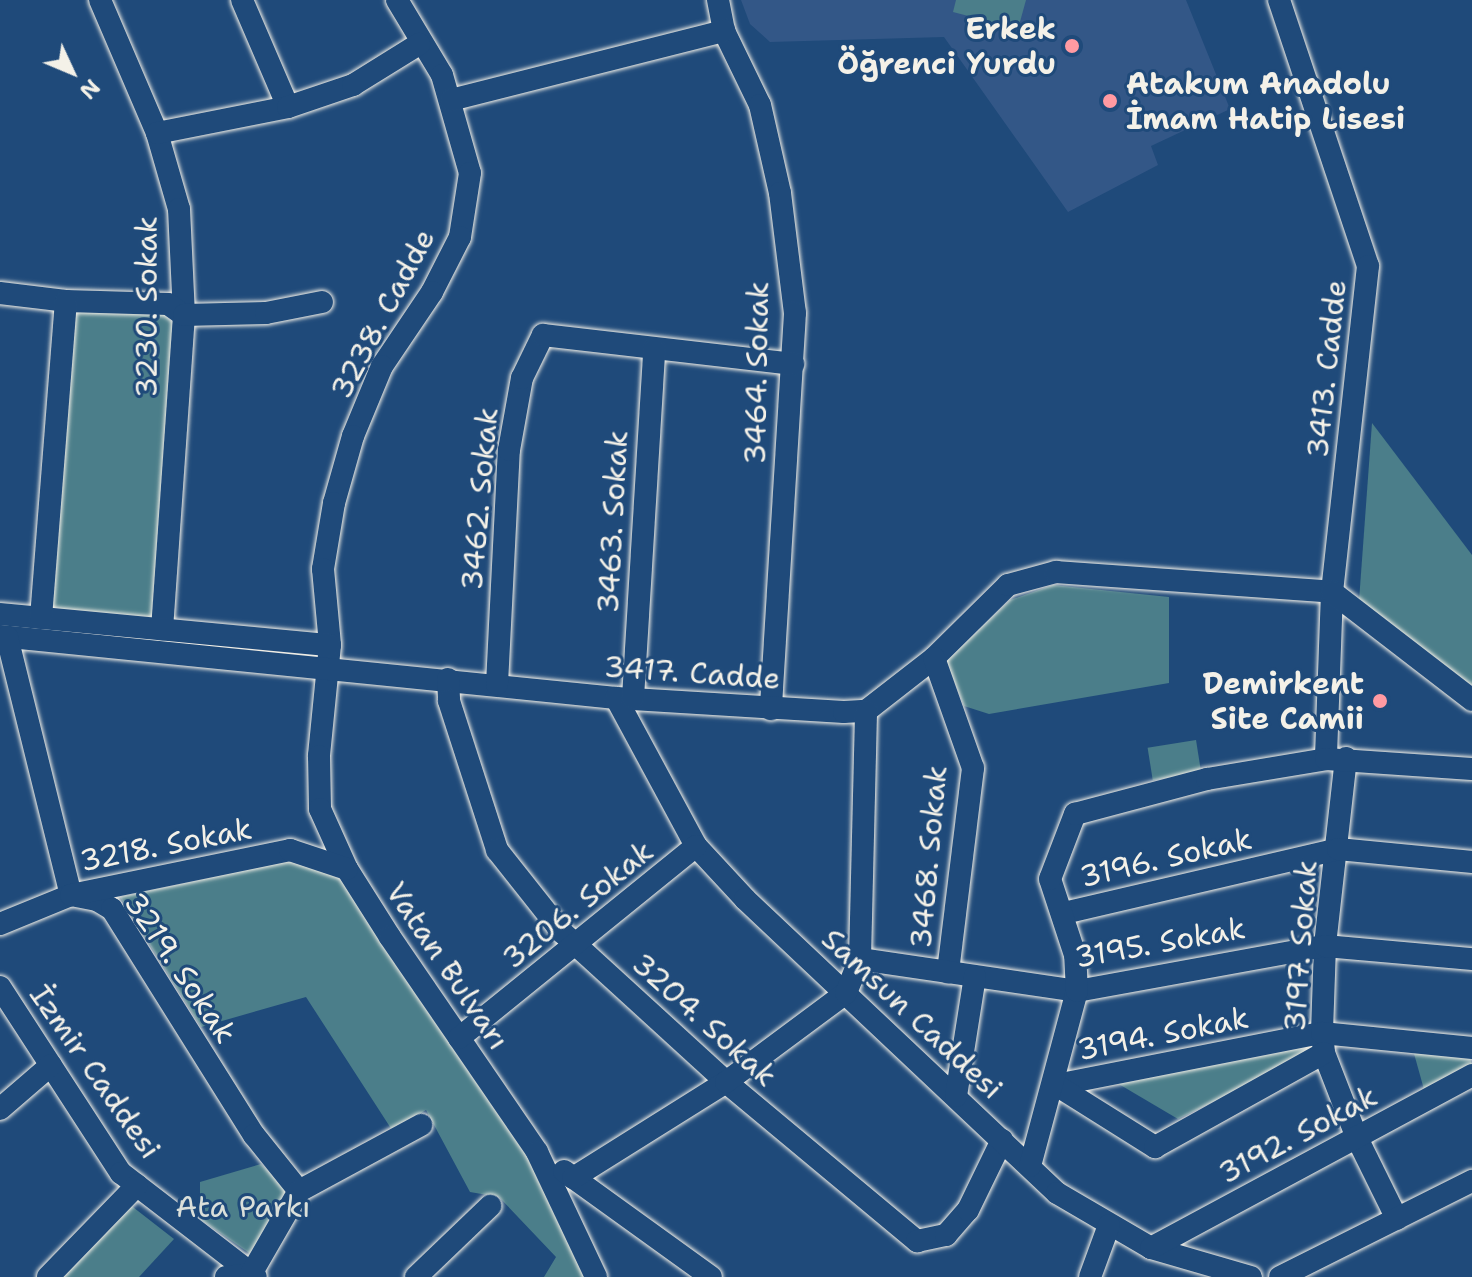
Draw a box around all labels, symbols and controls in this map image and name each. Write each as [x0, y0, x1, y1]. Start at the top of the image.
place label: Erkek Öğrenci Yurdu [837, 11, 1056, 82]
north arrow [32, 32, 112, 112]
marker: Erkek Öğrenci Yurdu [1063, 37, 1081, 55]
place label: Atakum Anadolu İmam Hatip Lisesi [1126, 66, 1405, 136]
text: N [73, 73, 106, 105]
marker: Atakum Anadolu İmam Hatip Lisesi [1101, 92, 1119, 110]
street label: 3230. Sokak [129, 216, 165, 398]
street label: 3238. Cadde [323, 223, 443, 405]
street label: 3413. Cadde [1300, 278, 1354, 460]
street label: 3464. Sokak [737, 281, 777, 465]
street label: 3462. Sokak [454, 406, 506, 592]
street label: 3463. Sokak [590, 430, 636, 614]
street label: 3417. Cadde [602, 649, 782, 697]
place label: Demirkent Site Camii [1202, 666, 1364, 736]
marker: Demirkent Site Camii [1371, 692, 1389, 710]
street label: 3468. Sokak [903, 764, 955, 950]
street label: 3218. Sokak [77, 811, 255, 879]
street label: 3196. Sokak [1077, 821, 1255, 895]
street label: 3206. Sokak [495, 833, 661, 977]
street label: 3197. Sokak [1277, 859, 1325, 1033]
street label: Vatan Bulvarı [378, 875, 516, 1057]
street label: 3219. Sokak [116, 886, 244, 1050]
street label: 3195. Sokak [1072, 910, 1248, 976]
street label: Samsun Caddesi [814, 921, 1010, 1107]
street label: 3204. Sokak [624, 946, 784, 1094]
street label: İzmir Caddesi [22, 978, 168, 1166]
street label: 3194. Sokak [1074, 1000, 1252, 1068]
street label: 3192. Sokak [1213, 1078, 1383, 1192]
park label: Ata Parkı [175, 1189, 311, 1225]

